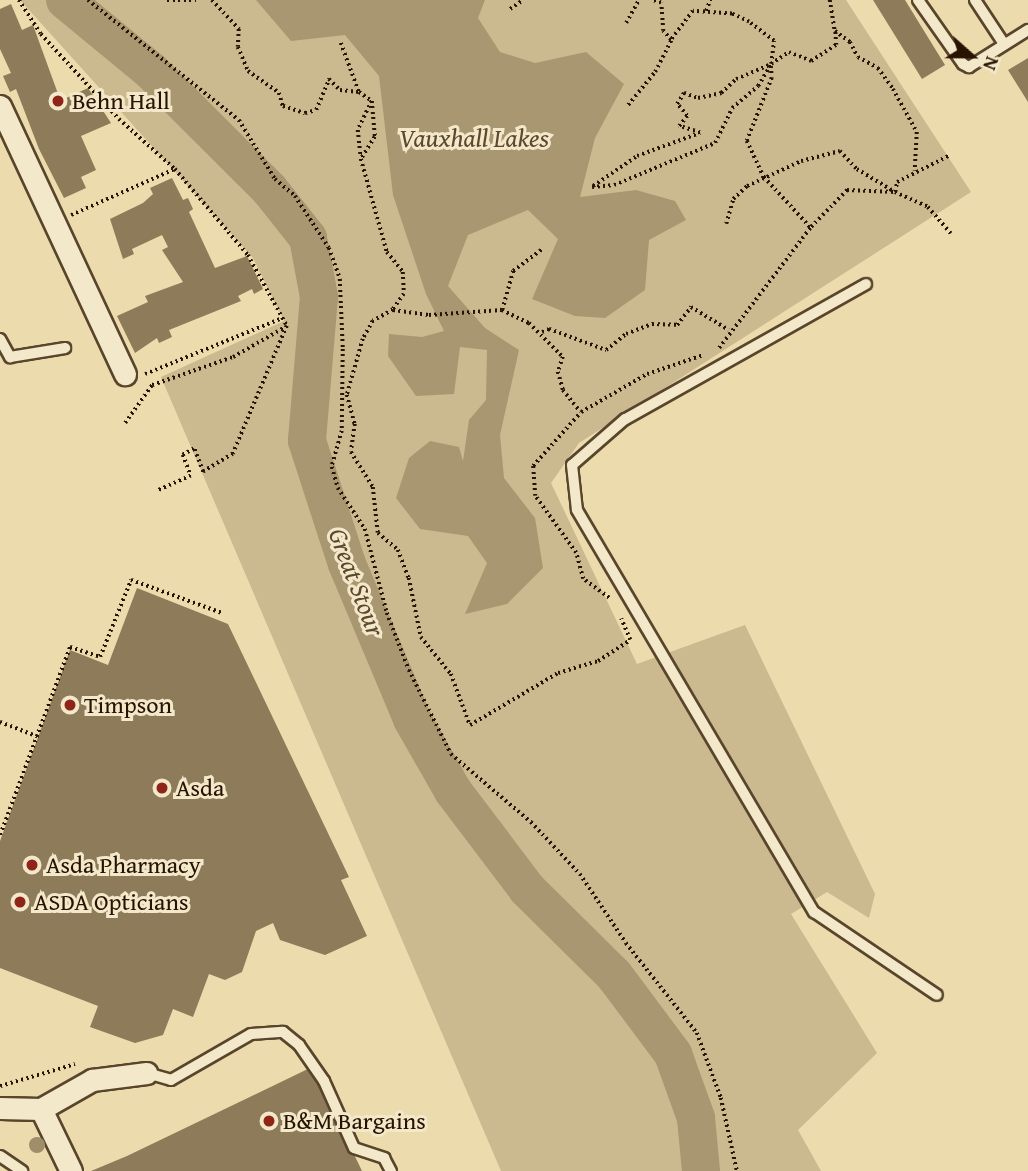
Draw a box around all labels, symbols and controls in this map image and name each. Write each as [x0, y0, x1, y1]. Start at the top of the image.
north arrow [937, 21, 1007, 91]
text: N [976, 53, 1007, 74]
place label: Behn Hall [72, 87, 170, 115]
marker: Behn Hall [50, 93, 66, 109]
water label: Vauxhall Lakes [399, 122, 549, 154]
water label: Great Stour [322, 524, 392, 640]
place label: Timpson [84, 691, 172, 719]
marker: Timpson [62, 697, 78, 713]
place label: Asda [176, 774, 224, 802]
marker: Asda [154, 780, 170, 796]
place label: Asda Pharmacy [46, 851, 201, 879]
marker: Asda Pharmacy [24, 857, 40, 873]
place label: ASDA Opticians [34, 888, 188, 916]
marker: ASDA Opticians [12, 894, 28, 910]
place label: B&M Bargains [283, 1107, 426, 1135]
marker: B&M Bargains [261, 1113, 277, 1129]

